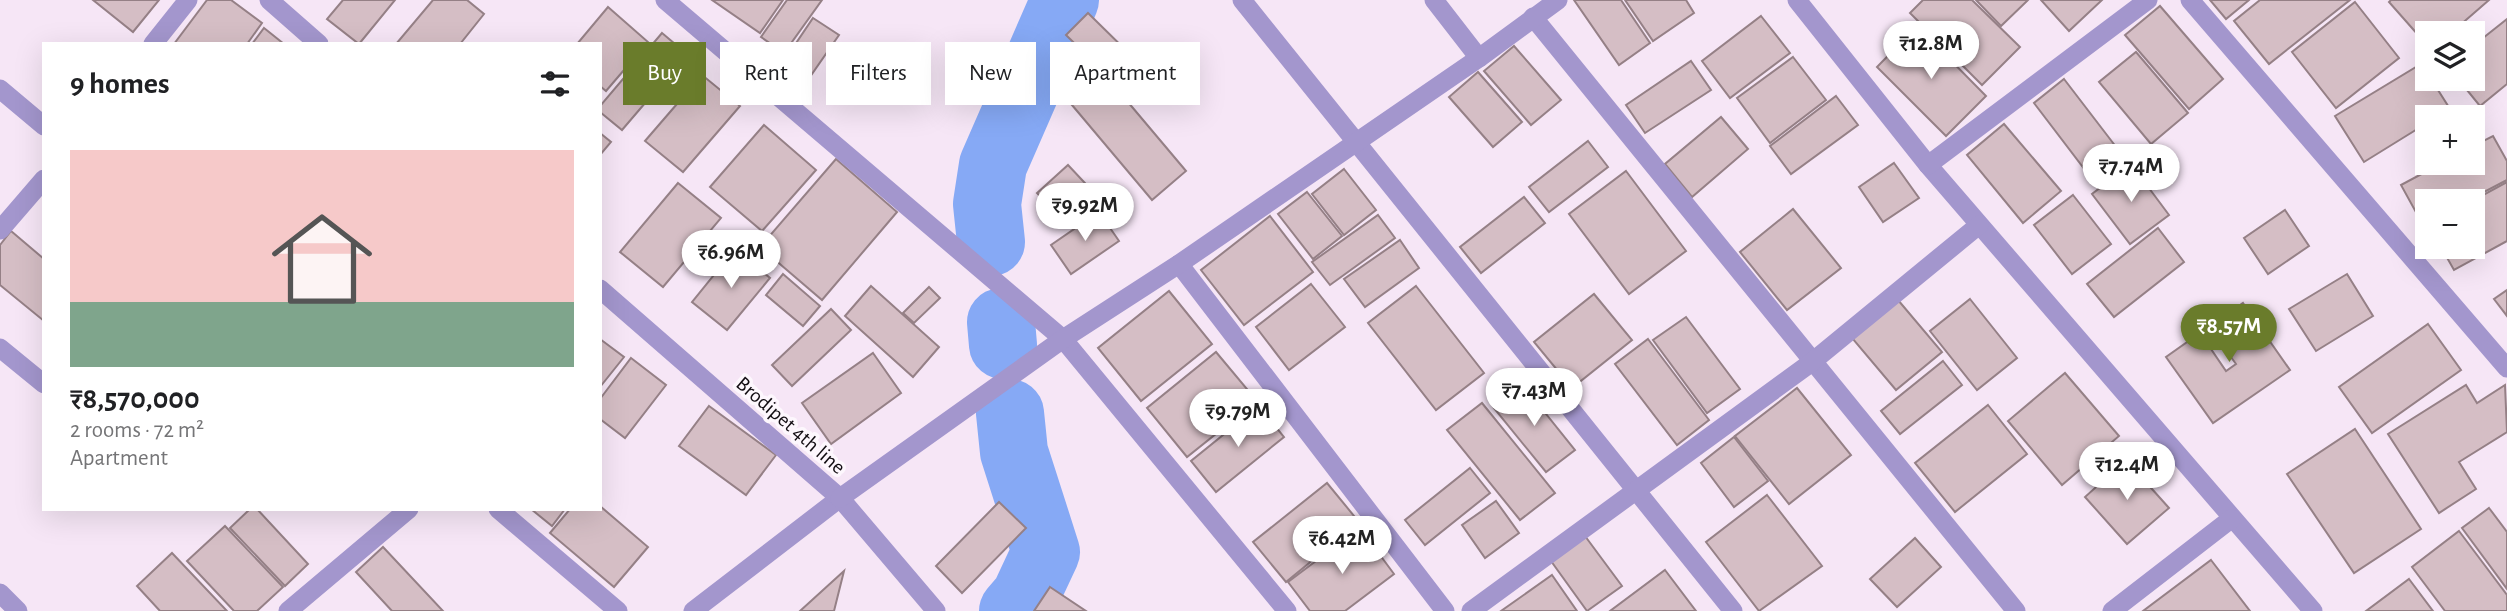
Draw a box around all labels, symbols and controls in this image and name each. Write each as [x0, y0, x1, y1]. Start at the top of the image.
map controls [2415, 21, 2485, 259]
button: layers [2415, 21, 2485, 91]
pin: ₹12.8M [1874, 22, 1988, 81]
text: ₹12.8M [1899, 32, 1963, 55]
chip: Buy [623, 42, 706, 105]
chip: Rent [720, 42, 812, 105]
chip: Filters [826, 42, 931, 105]
chip: New [945, 42, 1036, 105]
chip: Apartment [1050, 42, 1200, 105]
icon: filters [536, 65, 574, 103]
text: 9 homes [70, 69, 170, 99]
button: + [2415, 105, 2485, 175]
pin: ₹7.74M [2074, 144, 2188, 204]
text: ₹7.74M [2099, 155, 2163, 178]
pin: ₹9.92M [1028, 184, 1142, 243]
button: − [2415, 189, 2485, 259]
text: ₹9.92M [1052, 194, 1118, 217]
icon: home [259, 196, 385, 322]
pin: ₹6.96M [674, 230, 788, 290]
text: ₹6.96M [698, 241, 764, 264]
pin: ₹8.57M [2172, 304, 2286, 364]
text: ₹8.57M [2197, 315, 2261, 338]
pin: ₹7.43M [1477, 368, 1591, 428]
street label: Brodipet 4th line [732, 373, 849, 478]
text: ₹7.43M [1502, 379, 1566, 402]
text: ₹8,570,000 [70, 384, 200, 414]
pin: ₹9.79M [1181, 390, 1295, 449]
text: ₹9.79M [1205, 400, 1271, 423]
text: 2 rooms · 72 m² [70, 419, 204, 442]
pin: ₹12.4M [2070, 442, 2184, 502]
text: Apartment [70, 447, 168, 470]
text: ₹12.4M [2095, 453, 2159, 476]
pin: ₹6.42M [1285, 516, 1399, 576]
text: ₹6.42M [1309, 527, 1375, 550]

